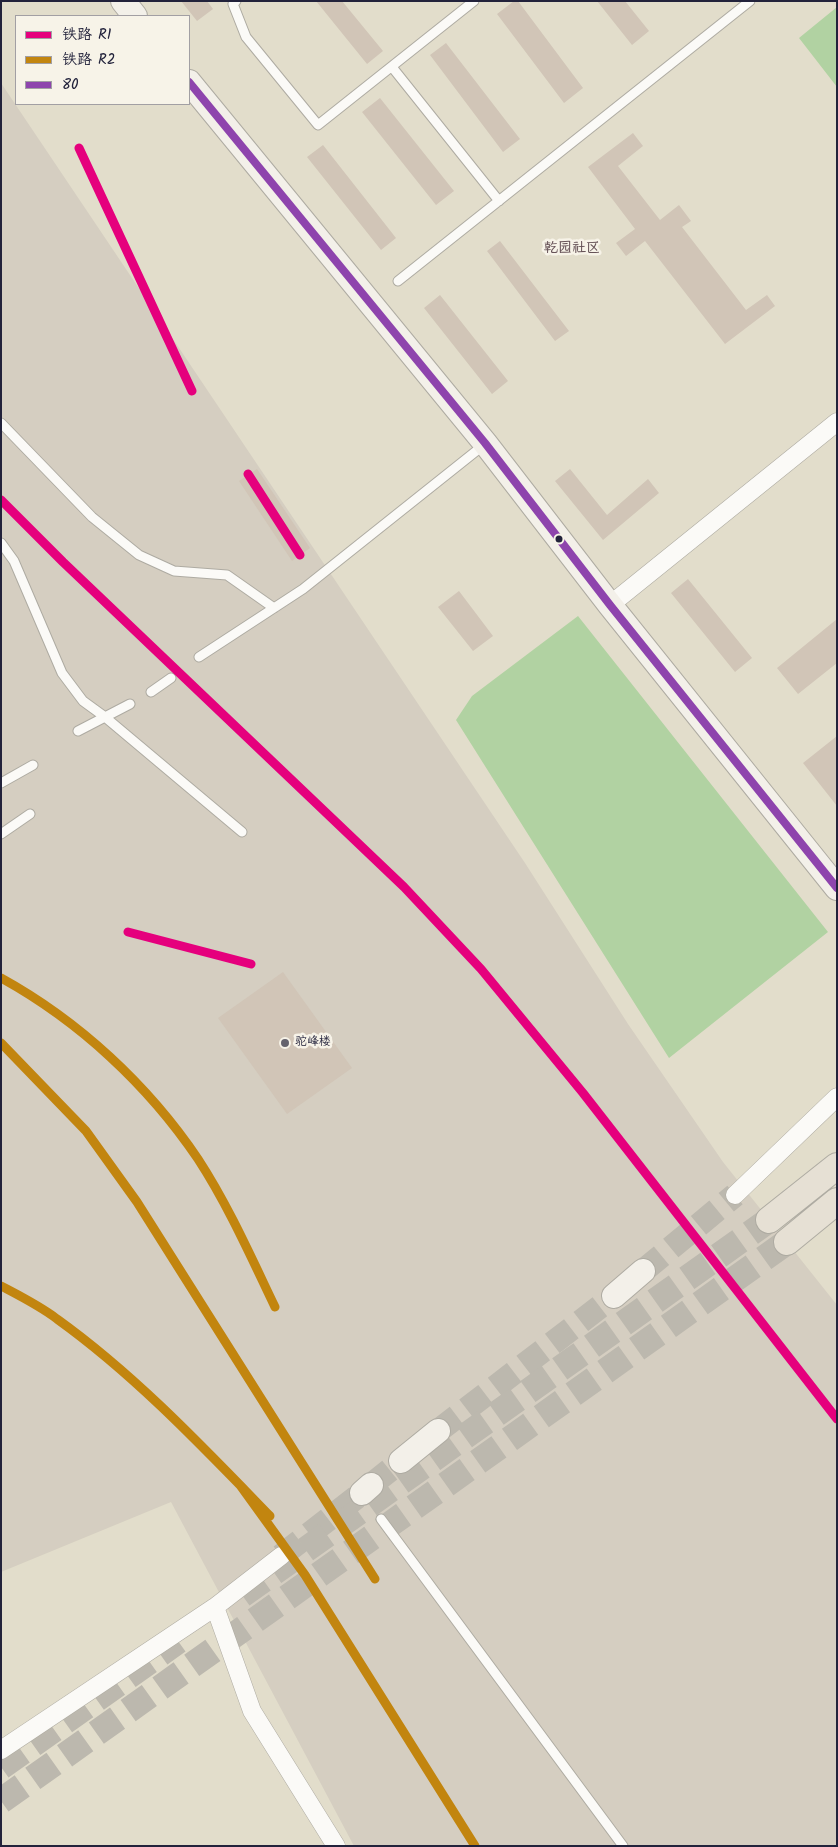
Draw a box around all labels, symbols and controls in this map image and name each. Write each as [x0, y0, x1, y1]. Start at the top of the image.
legend [15, 15, 190, 105]
text: 铁路 R1 [62, 23, 112, 47]
text: 铁路 R2 [62, 48, 116, 72]
text: 80 [62, 73, 79, 97]
district label: 乾园社区 [544, 242, 600, 258]
unlabelled marker [554, 534, 564, 544]
place label: 驼峰楼 [295, 1036, 331, 1050]
marker: 驼峰楼 [279, 1037, 291, 1049]

